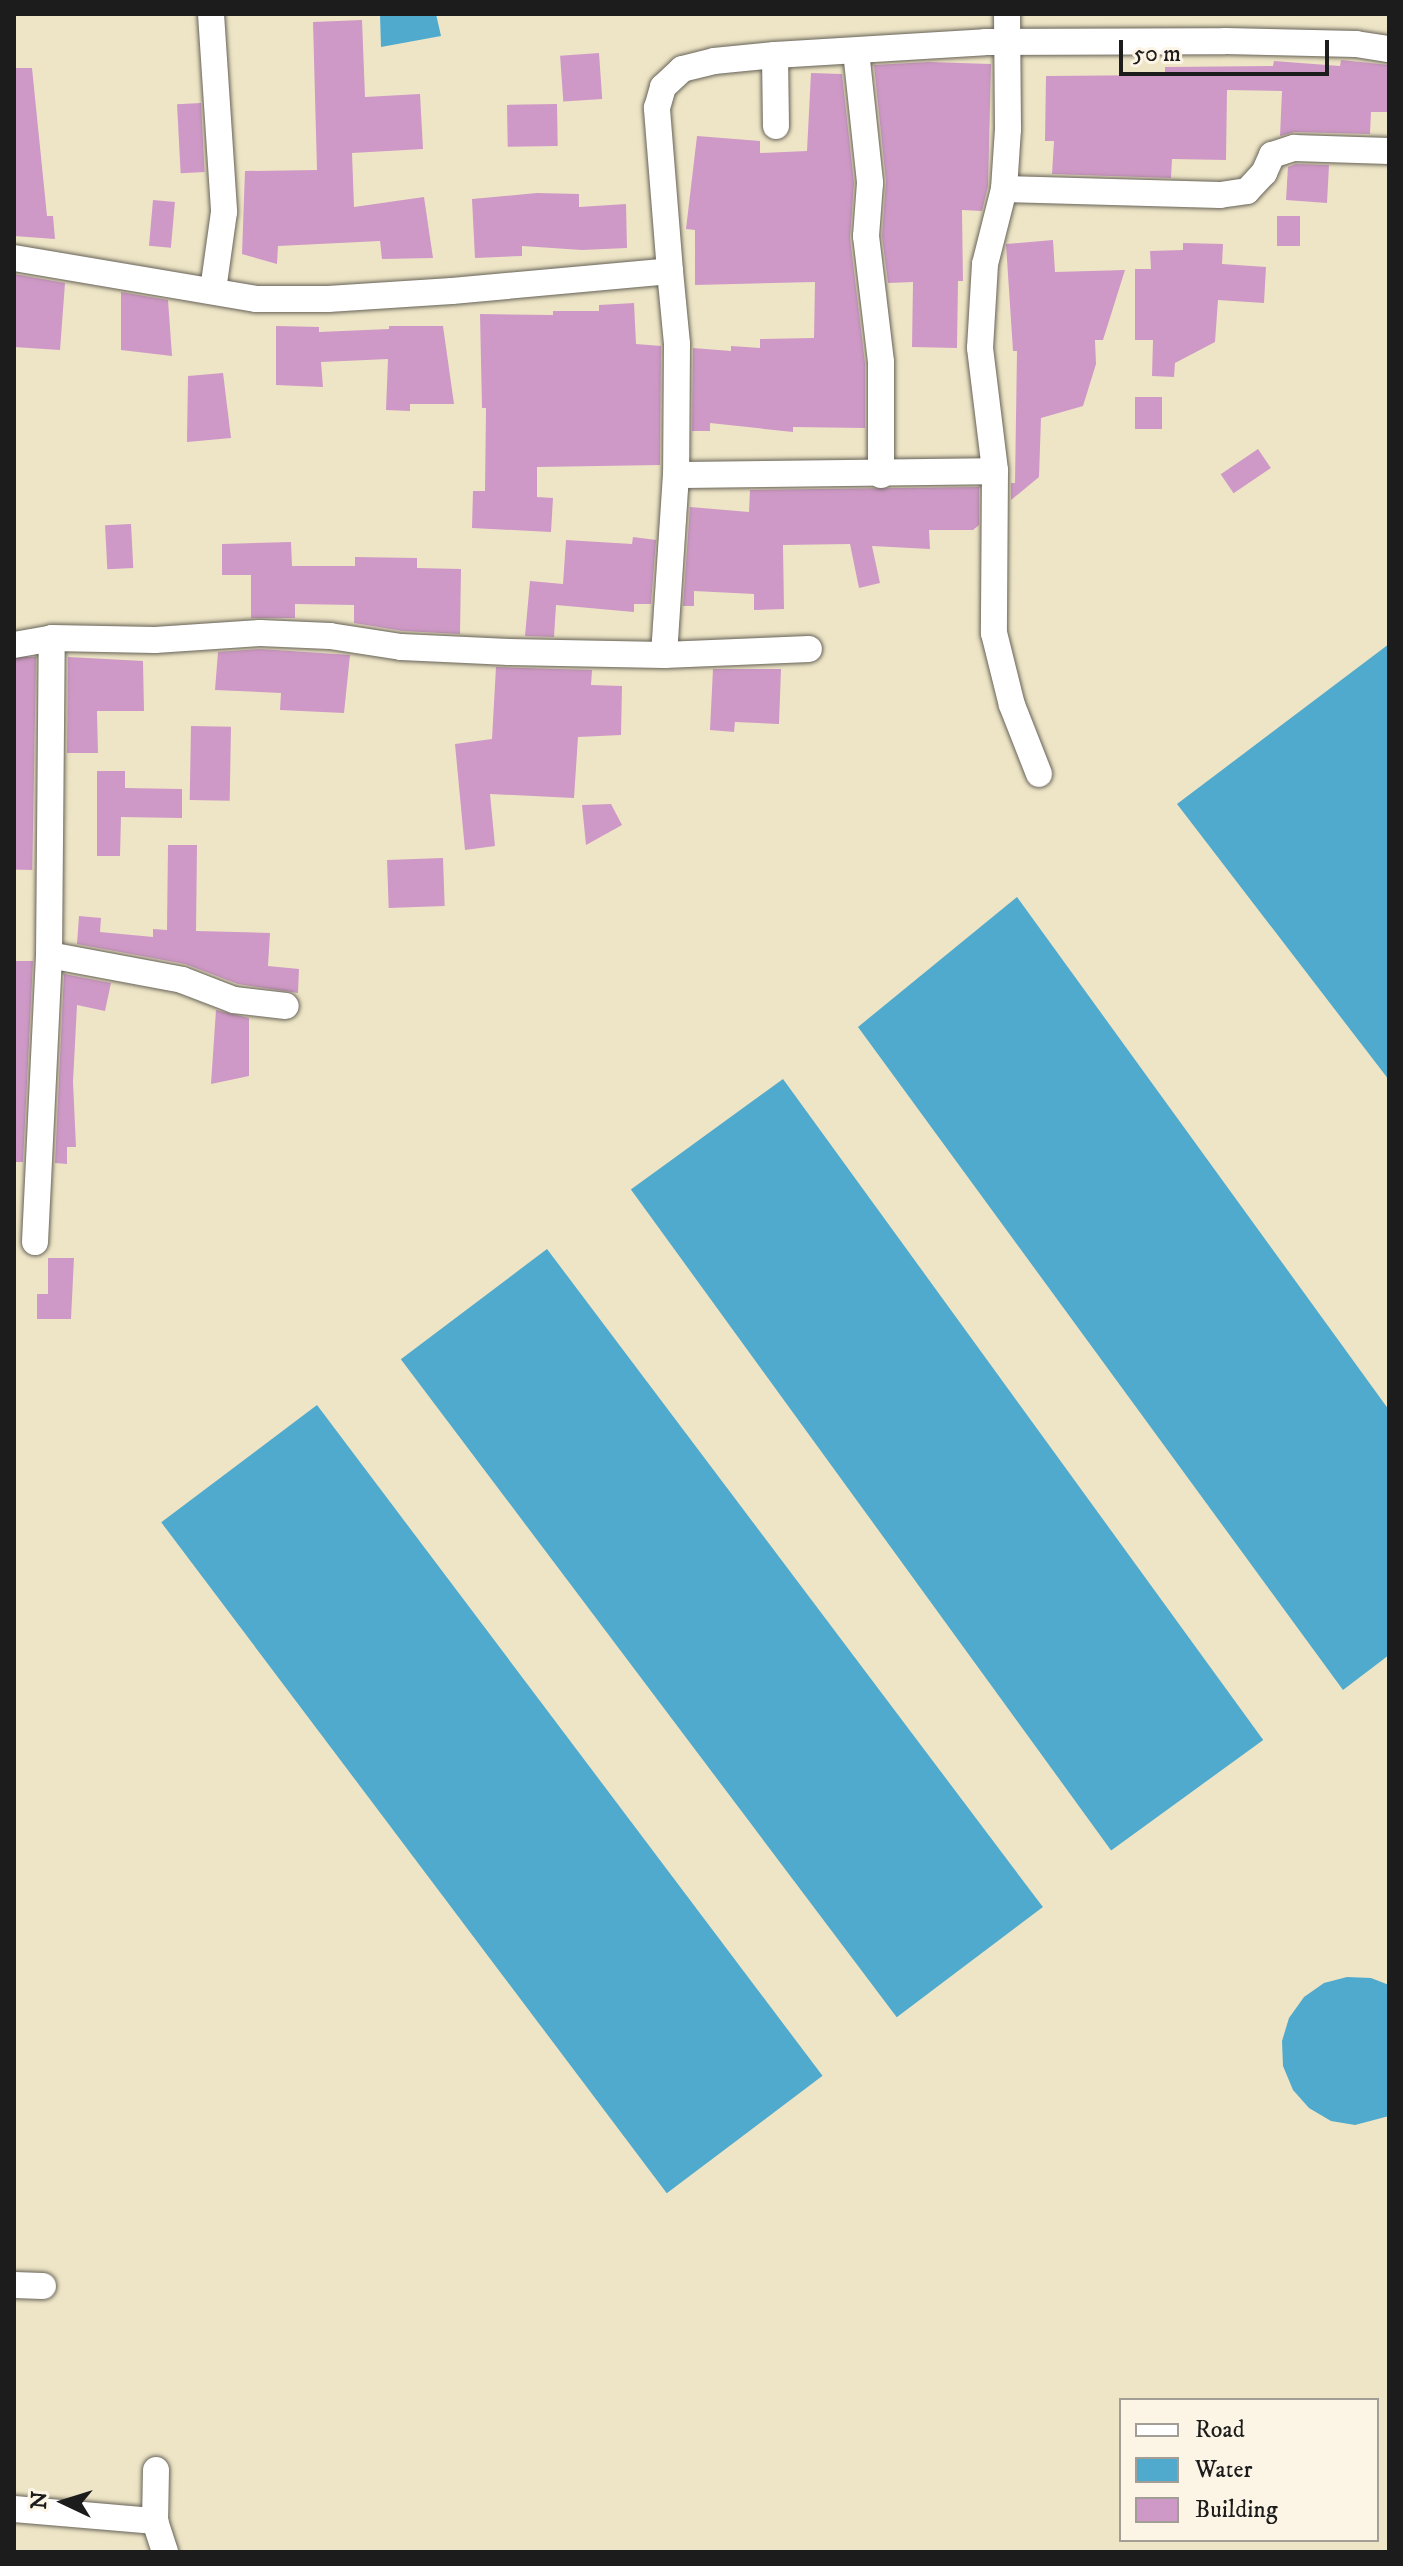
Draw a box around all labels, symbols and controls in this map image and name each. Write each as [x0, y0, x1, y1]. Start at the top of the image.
scale bar [1123, 24, 1333, 74]
text: 50 m [1133, 39, 1181, 69]
legend [1119, 2398, 1379, 2542]
text: Road [1195, 2415, 1245, 2445]
text: Water [1195, 2455, 1252, 2485]
north arrow [24, 2462, 104, 2542]
text: N [25, 2490, 54, 2510]
text: Building [1195, 2495, 1278, 2525]

